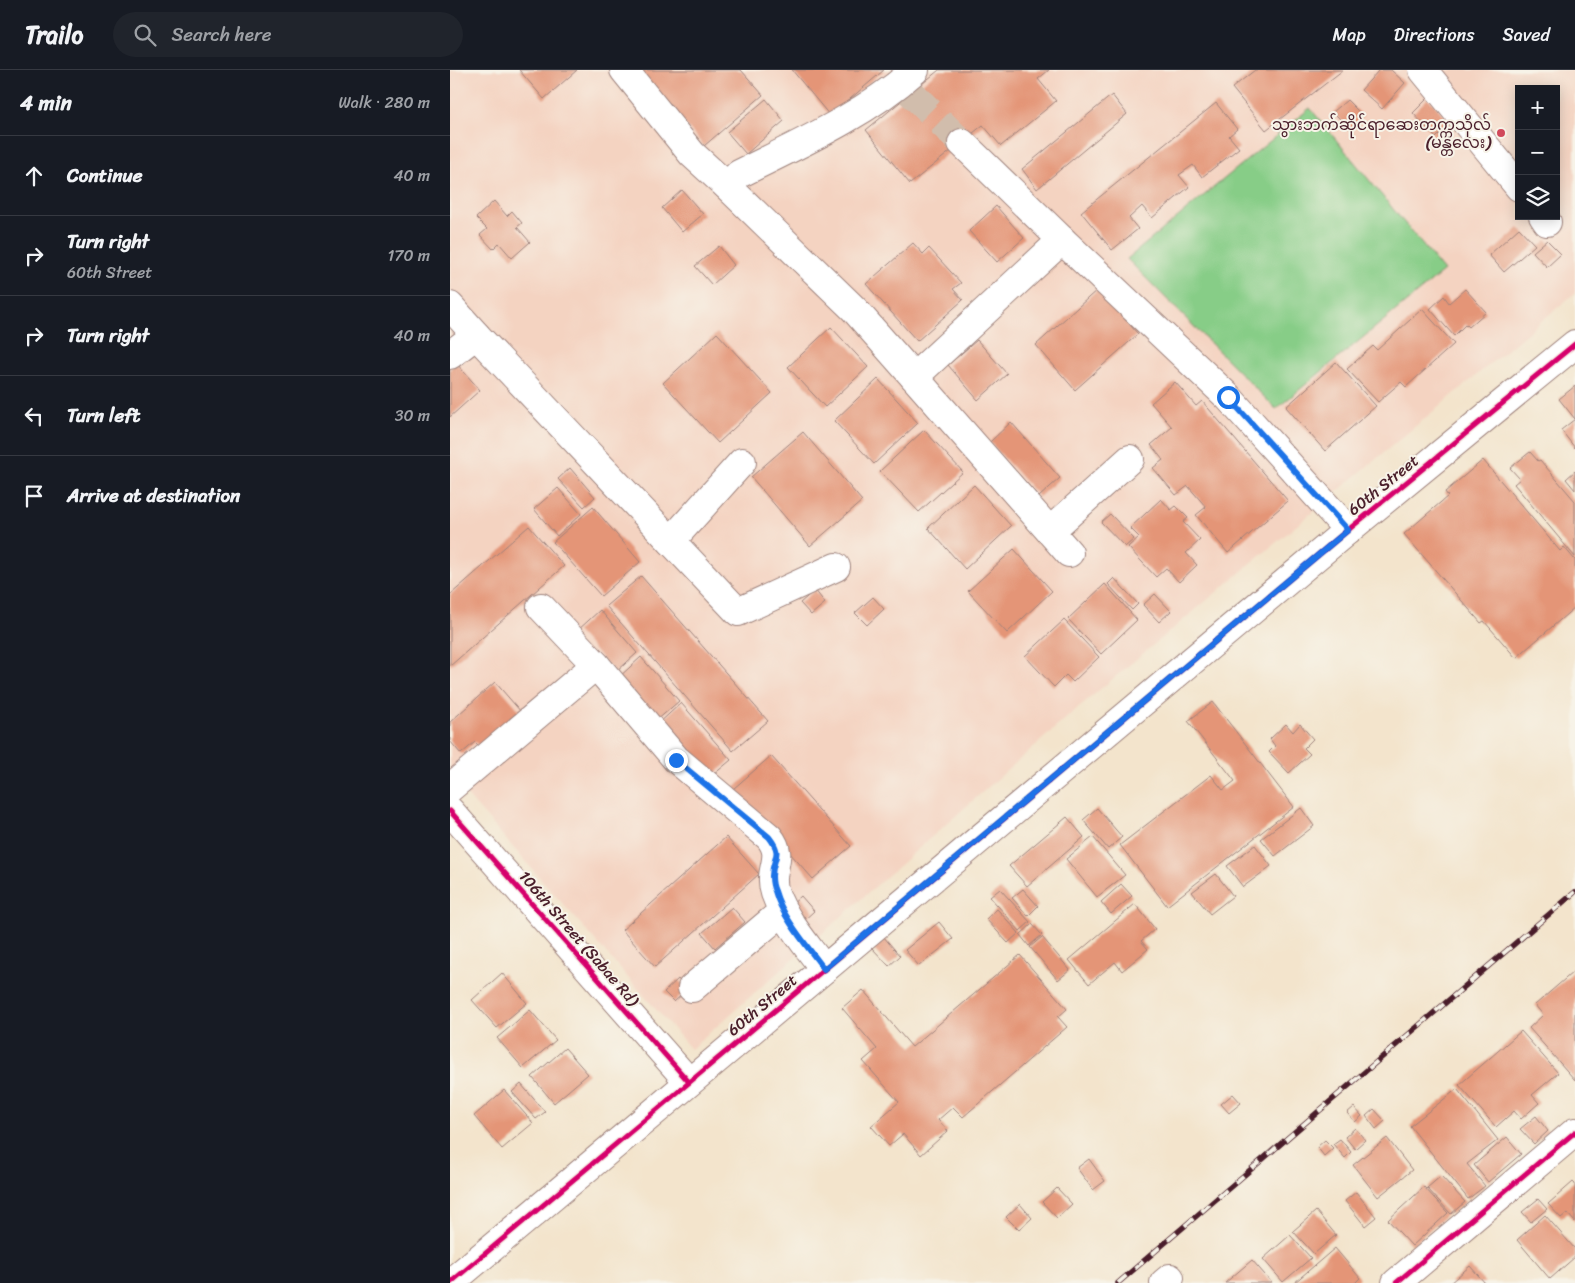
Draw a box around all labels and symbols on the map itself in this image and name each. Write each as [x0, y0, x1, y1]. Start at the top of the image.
place label: သွားဘက်ဆိုင်ရာဆေးတက္ကသိုလ် (မန္တလေး) [1272, 110, 1492, 157]
marker: သွားဘက်ဆိုင်ရာဆေးတက္ကသိုလ် (မန္တလေး) [1495, 127, 1507, 139]
route start [1217, 386, 1240, 409]
street label: 60th Street [1341, 447, 1425, 523]
route end [665, 749, 688, 772]
street label: 106th Street (Sabae Rd) [511, 863, 647, 1014]
street label: 60th Street [720, 966, 804, 1044]

